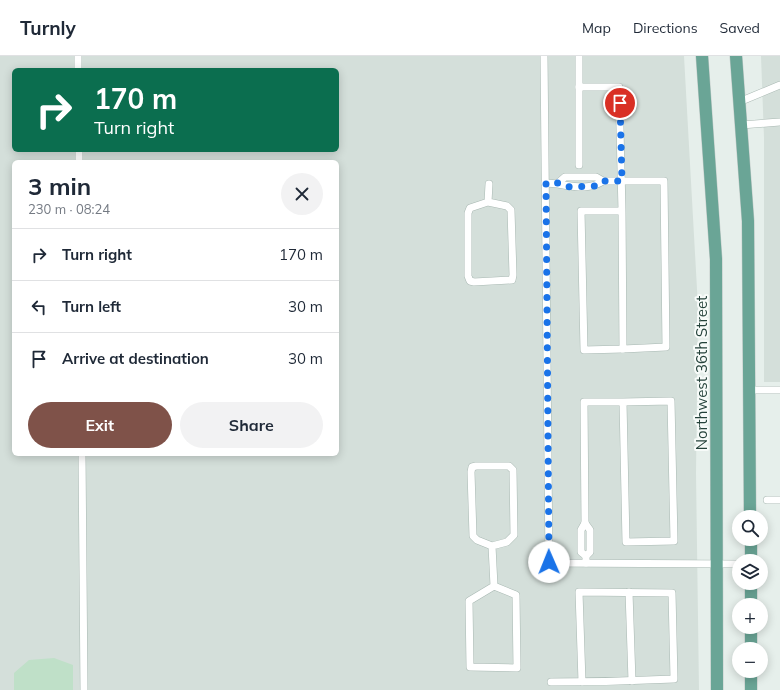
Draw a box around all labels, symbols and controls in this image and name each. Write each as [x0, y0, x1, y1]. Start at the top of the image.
text: Turnly [20, 16, 76, 40]
text: Map [582, 19, 611, 37]
text: Directions [633, 19, 698, 37]
text: Saved [720, 19, 760, 37]
text: 170 m [94, 81, 177, 116]
icon: right [28, 84, 80, 136]
pin [603, 86, 637, 120]
icon: arrive [609, 92, 631, 114]
text: Turn right [94, 116, 174, 139]
text: 3 min [28, 171, 91, 201]
button: close [281, 173, 323, 215]
text: 230 m · 08:24 [28, 201, 110, 217]
icon: right [28, 244, 50, 266]
text: Turn right [62, 245, 132, 264]
text: 170 m [279, 245, 323, 264]
icon: left [28, 296, 50, 318]
street label: Northwest 36th Street [692, 296, 711, 450]
text: Turn left [62, 297, 121, 316]
text: 30 m [288, 297, 323, 316]
icon: arrive [28, 348, 50, 370]
text: Arrive at destination [62, 349, 209, 368]
text: 30 m [288, 349, 323, 368]
button: Exit [28, 402, 172, 448]
button: Share [180, 402, 323, 448]
map controls [732, 510, 768, 678]
button: search [732, 510, 768, 546]
position arrow [528, 541, 570, 583]
button: layers [732, 554, 768, 590]
button: + [732, 598, 768, 634]
button: − [732, 642, 768, 678]

